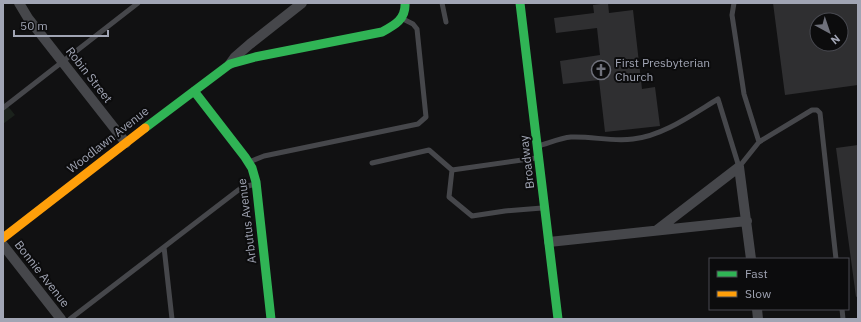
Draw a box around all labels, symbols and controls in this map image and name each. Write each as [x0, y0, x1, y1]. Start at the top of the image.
scale bar [14, 12, 108, 38]
north arrow [809, 12, 849, 52]
text: 50 m [20, 18, 48, 33]
text: N [828, 32, 843, 48]
street label: Robin Street [63, 44, 116, 106]
place label: First Presbyterian Church [615, 55, 710, 84]
church icon: First Presbyterian Church [590, 59, 612, 81]
street label: Woodlawn Avenue [64, 103, 152, 176]
street label: Broadway [516, 134, 537, 190]
street label: Arbutus Avenue [234, 177, 259, 264]
street label: Bonnie Avenue [12, 237, 73, 310]
legend [709, 258, 849, 310]
text: Fast [745, 266, 768, 281]
text: Slow [745, 286, 771, 301]

